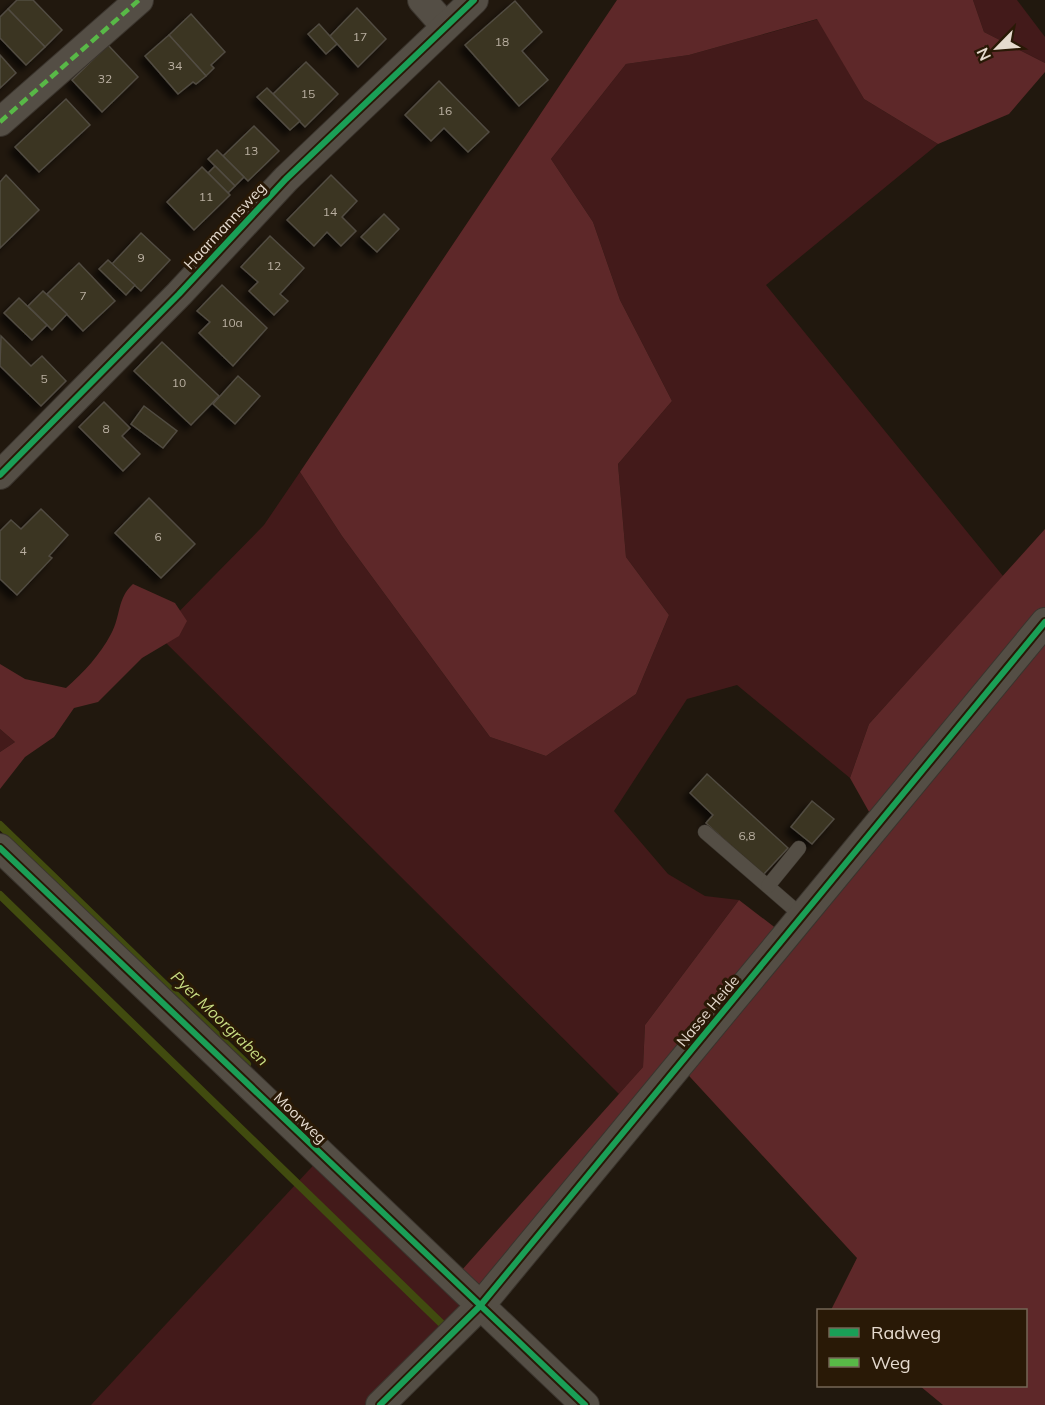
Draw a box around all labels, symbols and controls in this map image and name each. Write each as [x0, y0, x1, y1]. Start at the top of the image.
north arrow [967, 18, 1027, 78]
house number: 17 [353, 29, 367, 44]
house number: 18 [495, 34, 509, 49]
text: N [972, 45, 995, 64]
house number: 34 [168, 58, 182, 73]
house number: 32 [98, 71, 112, 86]
house number: 15 [301, 86, 315, 101]
house number: 16 [438, 103, 452, 118]
house number: 13 [244, 143, 258, 158]
street label: Haarmannsweg [179, 178, 270, 273]
house number: 11 [199, 189, 213, 204]
house number: 14 [323, 204, 337, 219]
house number: 9 [137, 250, 145, 265]
house number: 12 [267, 258, 281, 273]
house number: 7 [79, 288, 87, 303]
house number: 10a [221, 315, 243, 330]
house number: 5 [40, 371, 48, 386]
house number: 10 [172, 375, 186, 390]
house number: 8 [102, 421, 110, 436]
house number: 6 [154, 529, 162, 544]
house number: 4 [19, 543, 27, 558]
house number: 6,8 [738, 828, 756, 843]
water label: Pyer Moorgraben [167, 966, 273, 1070]
street label: Nasse Heide [672, 971, 743, 1050]
street label: Moorweg [270, 1088, 331, 1147]
legend [817, 1309, 1027, 1387]
text: Radweg [871, 1321, 941, 1344]
text: Weg [871, 1351, 911, 1374]

